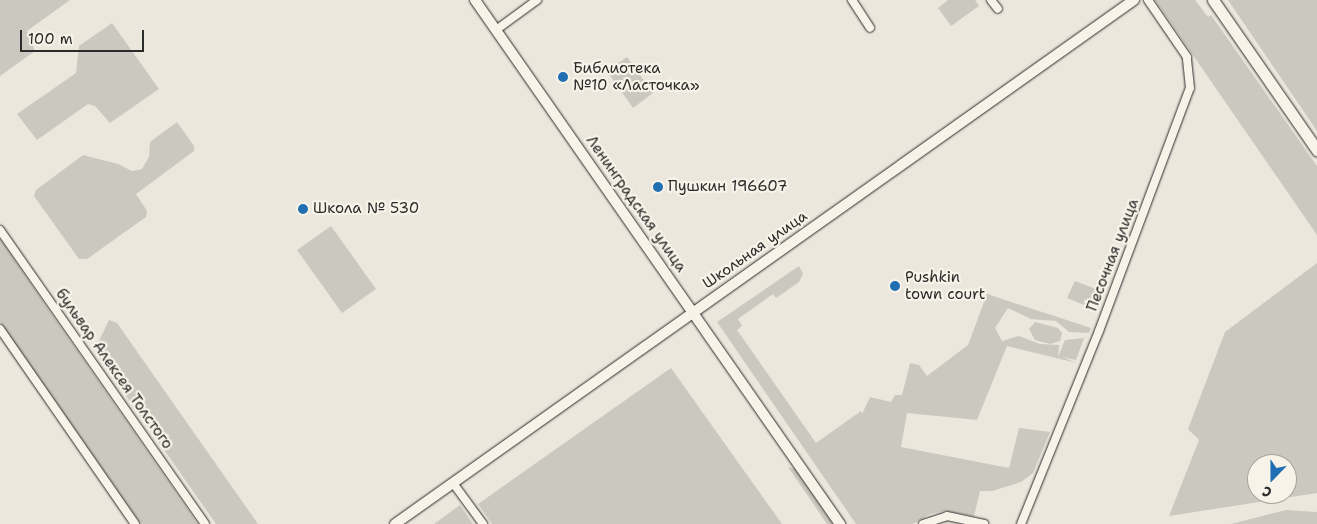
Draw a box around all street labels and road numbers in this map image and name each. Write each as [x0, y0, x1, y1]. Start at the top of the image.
street label: Ленинградская улица [582, 132, 690, 276]
street label: Песочная улица [1083, 196, 1143, 314]
street label: Школьная улица [699, 207, 811, 293]
street label: бульвар Алексея Толстого [52, 285, 176, 453]

